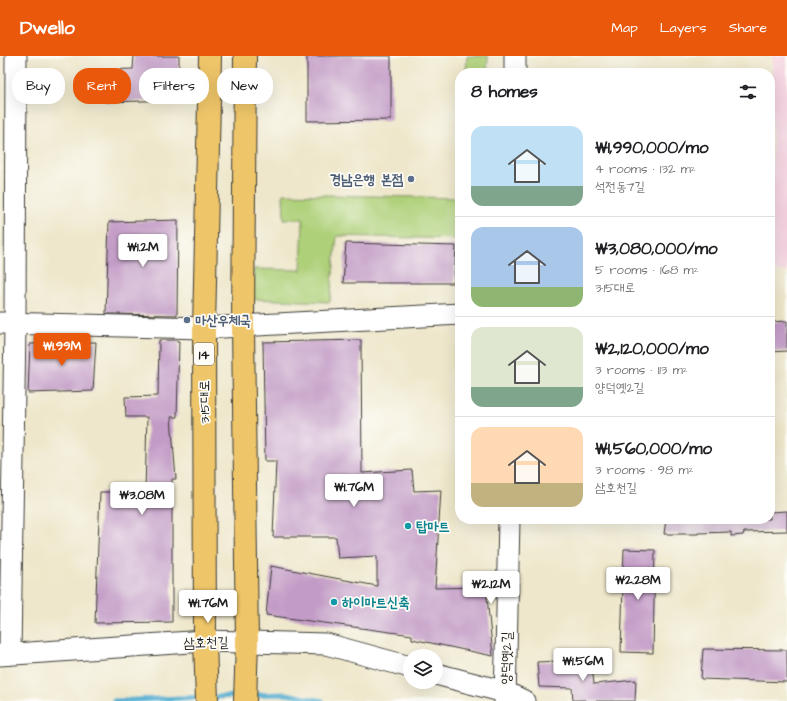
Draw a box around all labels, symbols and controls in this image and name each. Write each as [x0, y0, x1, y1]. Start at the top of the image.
text: Dwello [20, 15, 75, 42]
text: Map [611, 18, 638, 38]
text: Layers [660, 18, 707, 38]
text: Share [729, 18, 767, 38]
chip: Buy [12, 68, 65, 104]
chip: Rent [73, 68, 131, 104]
chip: Filters [139, 68, 209, 104]
chip: New [217, 68, 273, 104]
text: 8 homes [471, 80, 538, 104]
icon: filters [737, 81, 759, 103]
text: ₩1,990,000/mo [595, 136, 709, 160]
icon: home [503, 142, 551, 190]
text: 4 rooms · 132 m² [595, 160, 696, 178]
place label: 경남은행 본점 [330, 170, 404, 190]
marker: 경남은행 본점 [406, 174, 416, 184]
text: 석전동7길 [595, 178, 645, 196]
pin: ₩1.2M [115, 234, 171, 268]
text: ₩3,080,000/mo [595, 237, 718, 261]
text: ₩1.2M [127, 238, 159, 256]
icon: home [503, 243, 551, 291]
text: 5 rooms · 168 m² [595, 261, 699, 279]
text: 3·15대로 [595, 279, 635, 297]
place label: 마산우체국 [195, 311, 251, 331]
marker: 마산우체국 [182, 315, 192, 325]
pin: ₩1.99M [29, 333, 95, 367]
text: ₩1.99M [43, 337, 81, 355]
text: ₩2,120,000/mo [595, 337, 709, 361]
road number: 14 [194, 343, 214, 365]
icon: home [503, 343, 551, 391]
text: 3 rooms · 113 m² [595, 361, 688, 379]
text: 양덕옛2길 [595, 379, 644, 397]
street label: 3·15대로 [195, 380, 215, 424]
text: ₩1,560,000/mo [595, 437, 712, 461]
icon: home [503, 443, 551, 491]
text: 3 rooms · 98 m² [595, 461, 694, 479]
pin: ₩1.76M [321, 474, 387, 508]
text: ₩1.76M [334, 478, 374, 496]
text: 삼호천길 [595, 479, 637, 497]
pin: ₩3.08M [109, 482, 175, 516]
text: ₩3.08M [119, 486, 165, 504]
place label: 탑마트 [416, 517, 450, 537]
marker: 탑마트 [403, 521, 413, 531]
pin: ₩2.28M [605, 567, 671, 601]
pin: ₩2.12M [458, 571, 524, 605]
text: ₩2.28M [615, 571, 661, 589]
text: ₩2.12M [472, 575, 510, 593]
pin: ₩1.76M [175, 590, 241, 624]
place label: 하이마트신축 [342, 593, 410, 613]
text: ₩1.76M [188, 594, 228, 612]
marker: 하이마트신축 [329, 597, 339, 607]
street label: 양덕옛2길 [497, 631, 517, 685]
street label: 삼호천길 [183, 633, 229, 653]
pin: ₩1.56M [550, 648, 616, 682]
map controls [403, 649, 443, 689]
button: layers [403, 649, 443, 689]
text: ₩1.56M [562, 652, 604, 670]

